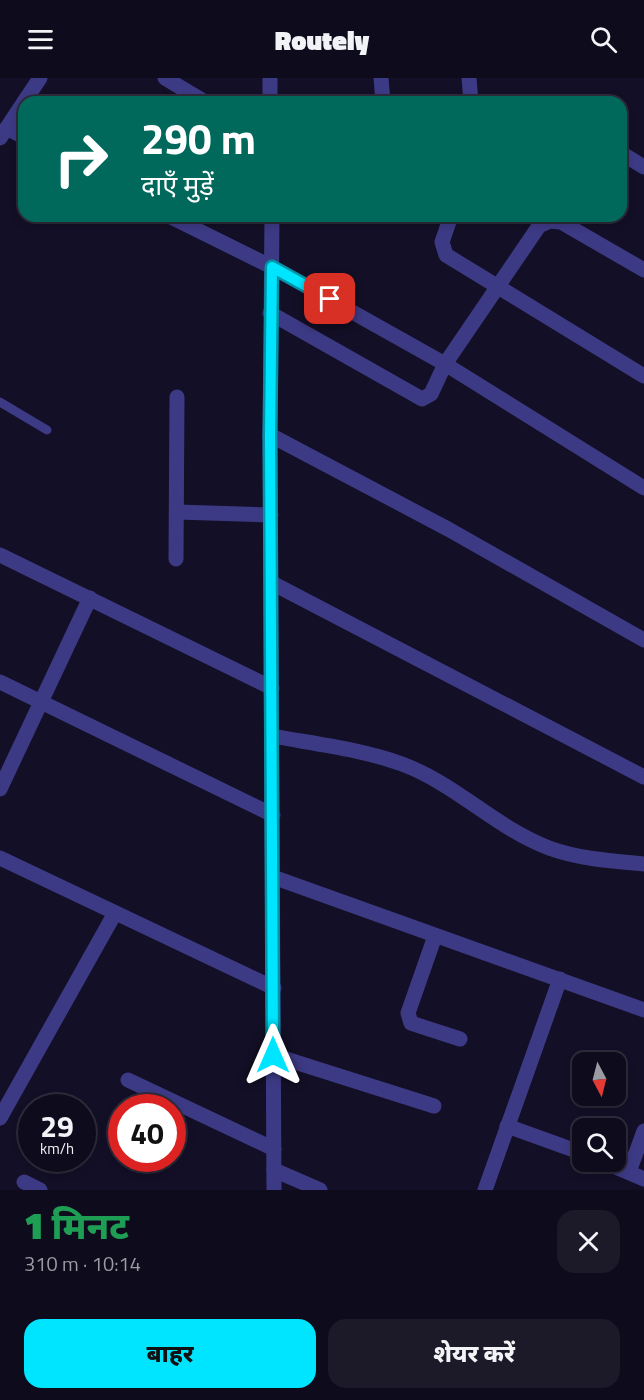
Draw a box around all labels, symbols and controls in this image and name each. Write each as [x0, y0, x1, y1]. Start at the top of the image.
text: Routely [275, 19, 369, 60]
icon: menu [24, 23, 57, 56]
icon: search [587, 23, 620, 56]
text: 290 m [141, 106, 256, 170]
icon: right [42, 120, 120, 198]
text: दाएँ मुड़ें [141, 164, 214, 205]
pin [304, 273, 355, 324]
icon: arrive [313, 282, 346, 315]
position arrow [241, 1023, 305, 1087]
north arrow [572, 1052, 626, 1106]
map controls [572, 1052, 626, 1172]
speed limit sign: 40 [108, 1094, 186, 1172]
text: 29 [40, 1103, 74, 1149]
button: search [572, 1118, 626, 1172]
text: km/h [40, 1137, 74, 1160]
text: 1 मिनट [24, 1198, 129, 1253]
button: close [557, 1210, 620, 1273]
text: 310 m · 10:14 [24, 1248, 141, 1279]
button: बाहर [24, 1319, 316, 1388]
button: शेयर करें [328, 1319, 620, 1388]

